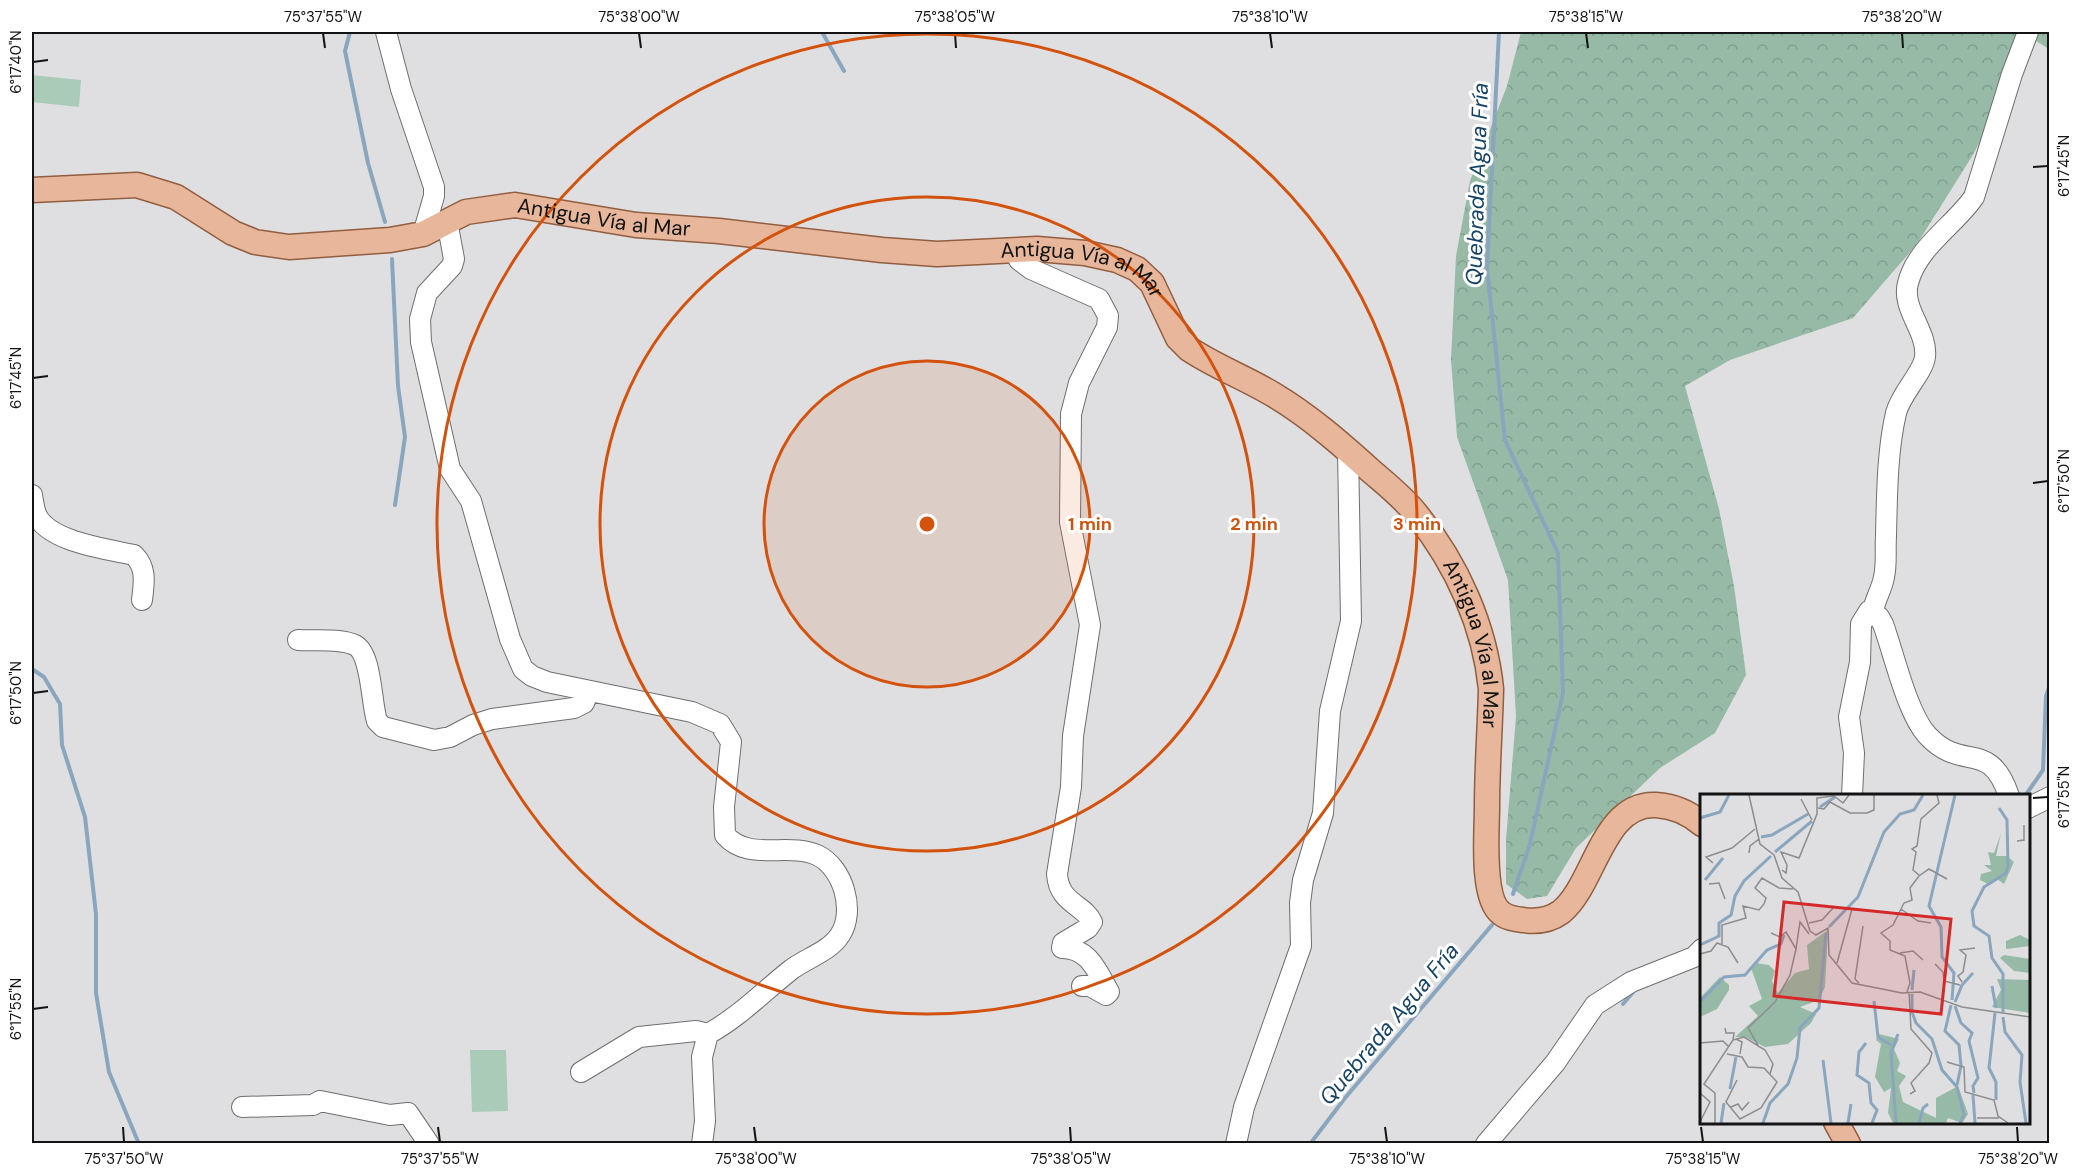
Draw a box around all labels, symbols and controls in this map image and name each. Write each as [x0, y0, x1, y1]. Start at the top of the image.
text: 75°37'55"W [284, 7, 362, 27]
text: 75°38'00"W [598, 7, 680, 27]
text: 75°38'05"W [915, 7, 996, 27]
text: 75°38'10"W [1232, 7, 1309, 27]
text: 75°38'15"W [1549, 7, 1624, 27]
text: 75°38'20"W [1862, 7, 1942, 27]
text: 6°17'40"N [6, 30, 26, 94]
water label: Quebrada Agua Fría [1459, 82, 1495, 286]
text: 6°17'45"N [2054, 135, 2074, 197]
street label: Antigua Vía al Mar [515, 192, 692, 243]
street label: Antigua Vía al Mar [1000, 235, 1171, 302]
text: 6°17'45"N [6, 347, 26, 409]
text: 6°17'50"N [2054, 449, 2074, 513]
text: 1 min [1068, 512, 1112, 536]
text: 2 min [1230, 512, 1278, 536]
text: 3 min [1393, 512, 1441, 536]
centre of rings [917, 514, 937, 534]
street label: Antigua Vía al Mar [1436, 554, 1505, 729]
text: 6°17'50"N [6, 661, 26, 725]
text: 6°17'55"N [2054, 766, 2074, 828]
inset map [1700, 794, 2030, 1124]
water label: Quebrada Agua Fría [1313, 937, 1465, 1111]
text: 6°17'55"N [6, 978, 26, 1040]
text: 75°37'50"W [84, 1149, 164, 1169]
text: 75°37'55"W [401, 1149, 479, 1169]
text: 75°38'00"W [715, 1149, 797, 1169]
text: 75°38'05"W [1031, 1149, 1112, 1169]
text: 75°38'10"W [1349, 1149, 1426, 1169]
text: 75°38'15"W [1666, 1149, 1741, 1169]
text: 75°38'20"W [1978, 1149, 2058, 1169]

